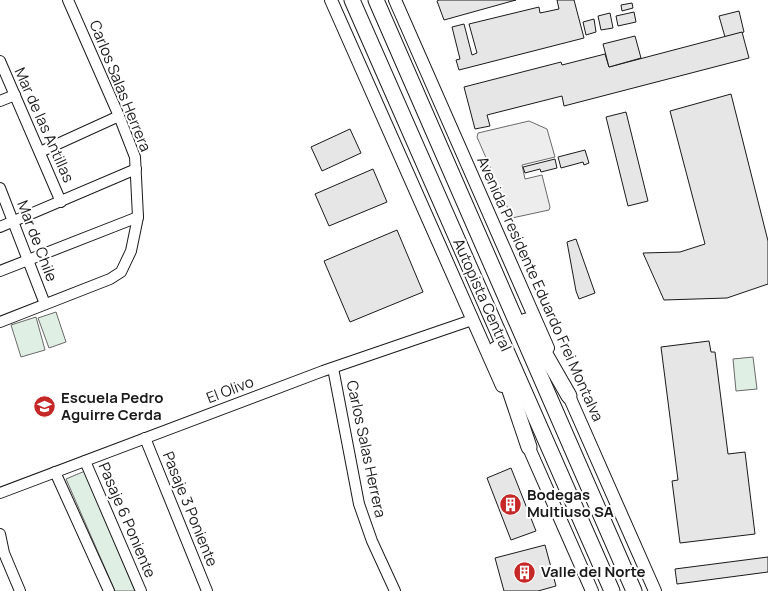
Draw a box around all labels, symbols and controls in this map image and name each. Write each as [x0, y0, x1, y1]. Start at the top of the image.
street label: Carlos Salas Herrera [85, 17, 156, 155]
street label: Mar de las Antillas [10, 64, 79, 186]
street label: Avenida Presidente Eduardo Frei Montalva [472, 153, 609, 425]
street label: Mar de Chile [12, 197, 63, 285]
street label: Autopista Central [448, 235, 517, 355]
street label: El Olivo [203, 371, 257, 408]
street label: Carlos Salas Herrera [342, 378, 391, 519]
place label: Escuela Pedro Aguirre Cerda [61, 387, 164, 425]
school or university icon: Escuela Pedro Aguirre Cerda [33, 395, 57, 419]
street label: Pasaje 3 Poniente [158, 448, 223, 570]
street label: Pasaje 6 Poniente [94, 459, 161, 581]
place label: Bodegas Multiuso SA [527, 484, 614, 522]
building icon: Bodegas Multiuso SA [499, 492, 523, 516]
building icon: Valle del Norte [513, 560, 537, 584]
place label: Valle del Norte [541, 561, 646, 582]

